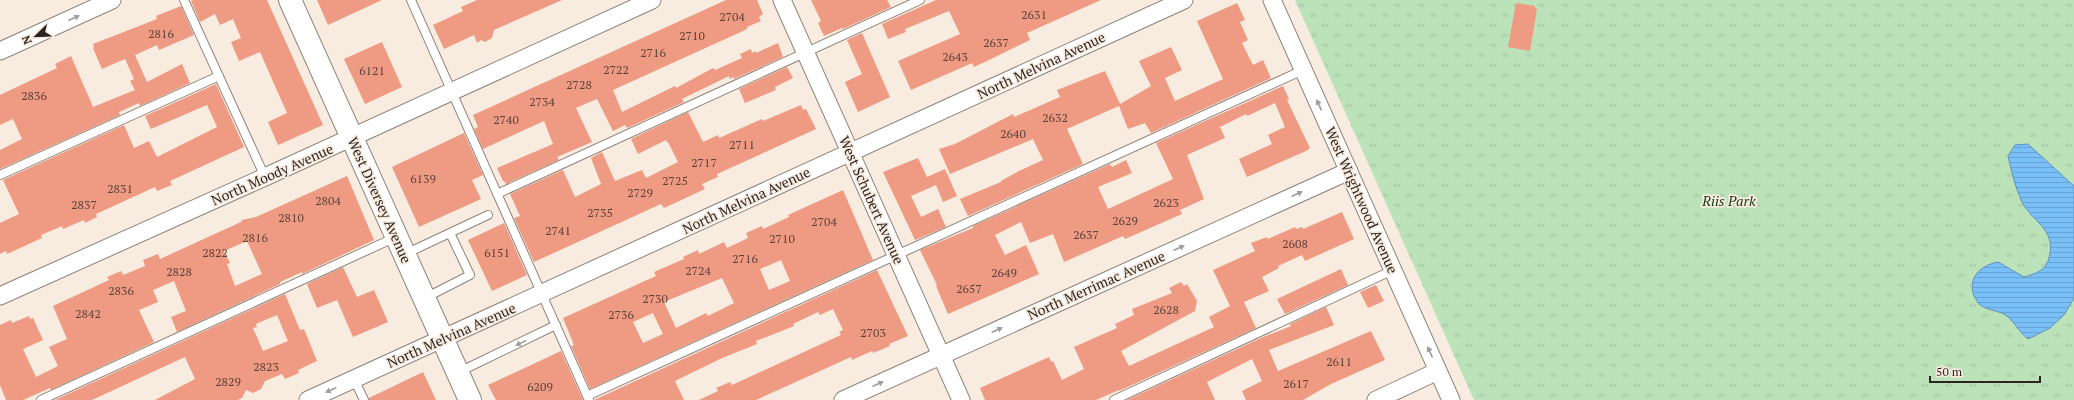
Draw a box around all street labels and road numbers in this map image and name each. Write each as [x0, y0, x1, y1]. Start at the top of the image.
street label: North Melvina Avenue [974, 27, 1108, 103]
street label: West Wrightwood Avenue [1321, 124, 1403, 276]
street label: West Schubert Avenue [835, 133, 909, 267]
street label: West Diversey Avenue [344, 134, 416, 266]
street label: North Moody Avenue [208, 139, 336, 209]
street label: North Melvina Avenue [679, 162, 813, 238]
street label: North Merrimac Avenue [1024, 246, 1168, 324]
street label: North Melvina Avenue [384, 298, 518, 372]

